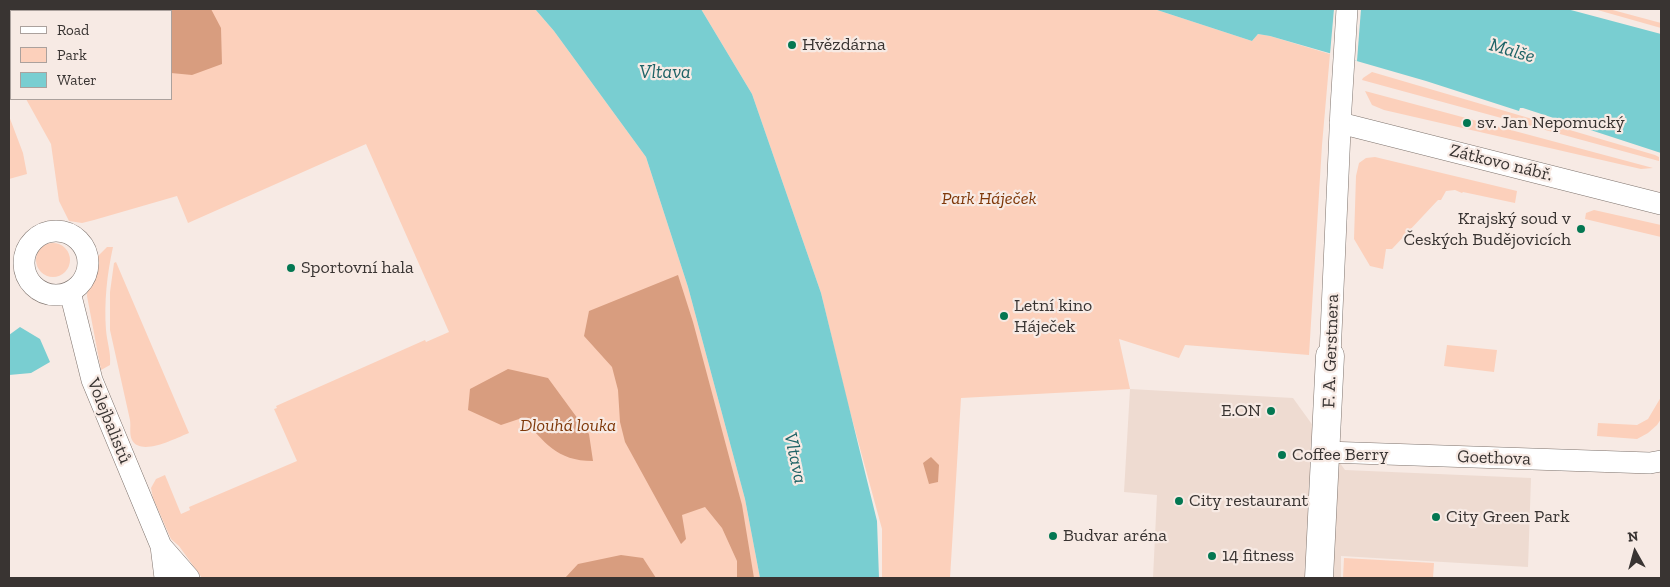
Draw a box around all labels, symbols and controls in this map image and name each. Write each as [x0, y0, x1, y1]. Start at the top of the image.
legend [10, 10, 172, 100]
text: Road [57, 21, 89, 39]
place label: Hvězdárna [802, 34, 886, 56]
water label: Malše [1487, 34, 1537, 68]
marker: Hvězdárna [786, 39, 798, 51]
text: Park [57, 46, 87, 64]
water label: Vltava [639, 62, 691, 84]
text: Water [57, 71, 97, 89]
place label: sv. Jan Nepomucký [1477, 112, 1625, 134]
marker: sv. Jan Nepomucký [1461, 117, 1473, 129]
street label: Zátkovo nábř. [1447, 140, 1555, 186]
park label: Park Háječek [941, 188, 1037, 210]
place label: Krajský soud v Českých Budějovicích [1403, 208, 1571, 250]
marker: Krajský soud v Českých Budějovicích [1575, 223, 1587, 235]
place label: Sportovní hala [301, 257, 414, 279]
marker: Sportovní hala [285, 262, 297, 274]
street label: F. A. Gerstnera [1318, 294, 1344, 408]
place label: Letní kino Háječek [1014, 295, 1092, 338]
marker: Letní kino Háječek [998, 310, 1010, 322]
street label: Volejbalistů [82, 375, 136, 467]
place label: E.ON [1221, 400, 1261, 422]
marker: E.ON [1265, 405, 1277, 417]
park label: Dlouhá louka [520, 415, 616, 437]
water label: Vltava [779, 430, 811, 486]
place label: Coffee Berry [1292, 444, 1388, 466]
street label: Goethova [1457, 446, 1531, 470]
marker: Coffee Berry [1276, 449, 1288, 461]
place label: City restaurant [1189, 490, 1308, 512]
marker: City restaurant [1173, 495, 1185, 507]
place label: City Green Park [1446, 506, 1570, 528]
marker: City Green Park [1430, 511, 1442, 523]
place label: Budvar aréna [1063, 525, 1167, 547]
north arrow [1610, 527, 1660, 577]
text: N [1627, 528, 1639, 546]
marker: Budvar aréna [1047, 530, 1059, 542]
place label: 14 fitness [1222, 545, 1294, 567]
marker: 14 fitness [1206, 550, 1218, 562]

